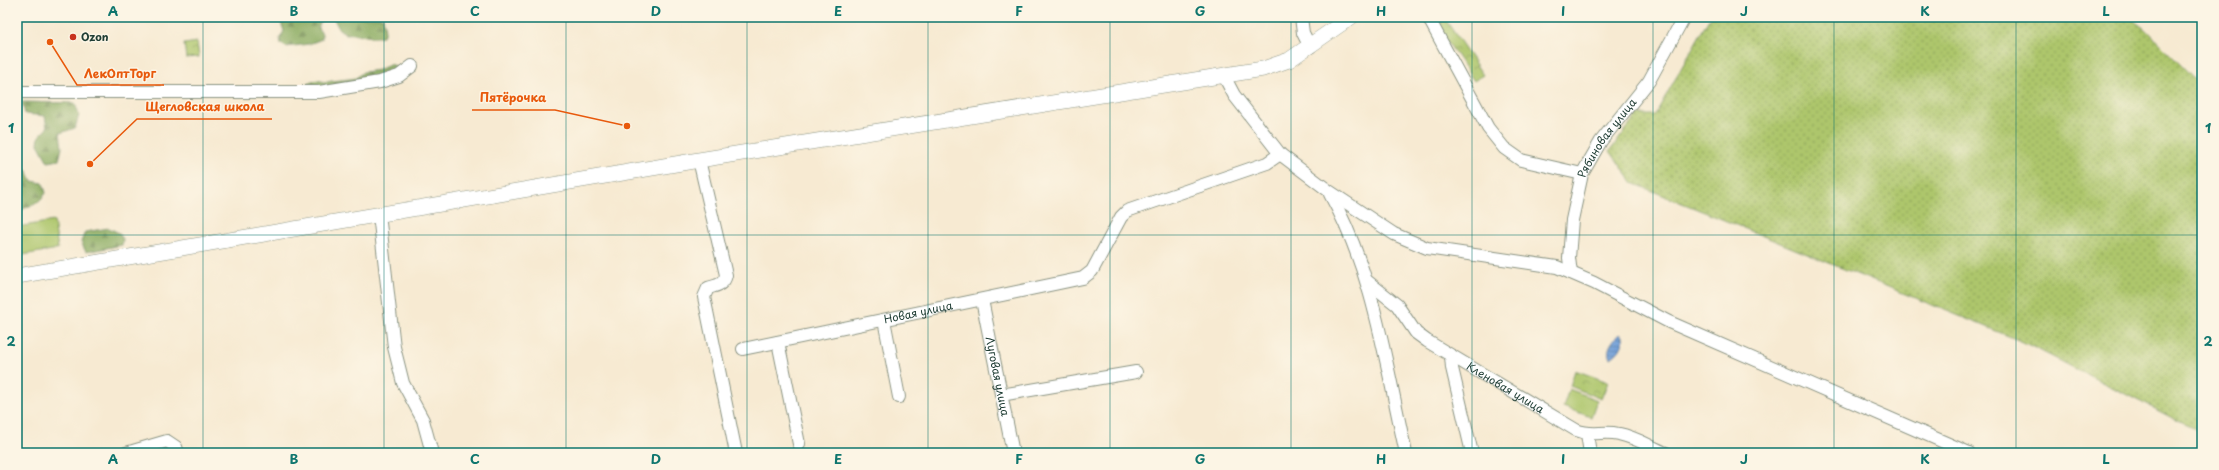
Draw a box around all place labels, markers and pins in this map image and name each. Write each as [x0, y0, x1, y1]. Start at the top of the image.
place label: Ozon [81, 28, 109, 45]
marker: Ozon [68, 32, 78, 42]
callout: ЛекОптТорг [77, 61, 164, 85]
callout: Пятёрочка [472, 86, 555, 110]
callout: Щегловская школа [137, 95, 272, 119]

